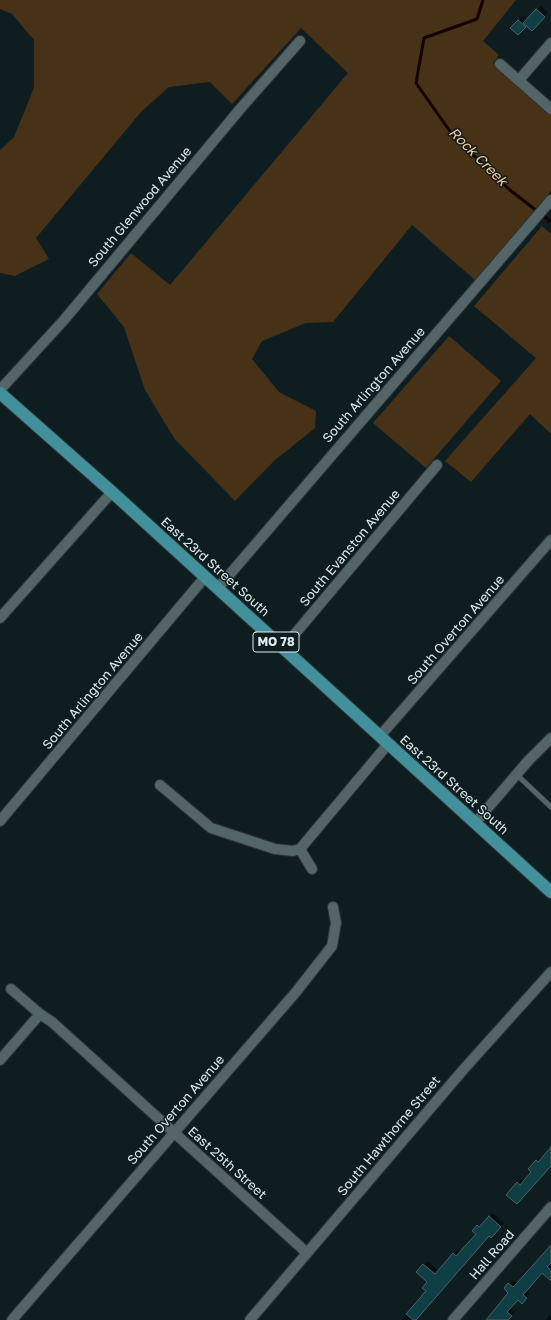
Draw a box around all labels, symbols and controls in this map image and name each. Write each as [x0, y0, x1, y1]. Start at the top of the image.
water label: Rock Creek [445, 124, 511, 190]
street label: South Glenwood Avenue [85, 144, 195, 270]
street label: South Arlington Avenue [320, 324, 428, 446]
street label: South Evanston Avenue [297, 486, 403, 610]
street label: East 23rd Street South [157, 514, 273, 620]
street label: South Overton Avenue [404, 572, 508, 688]
street label: South Arlington Avenue [39, 629, 147, 753]
road number: MO 78 [253, 632, 299, 652]
street label: East 23rd Street South [396, 732, 512, 838]
street label: South Overton Avenue [124, 1052, 228, 1168]
street label: South Hawthorne Street [334, 1073, 444, 1199]
street label: East 25th Street [184, 1124, 270, 1202]
street label: Hall Road [466, 1227, 518, 1283]

